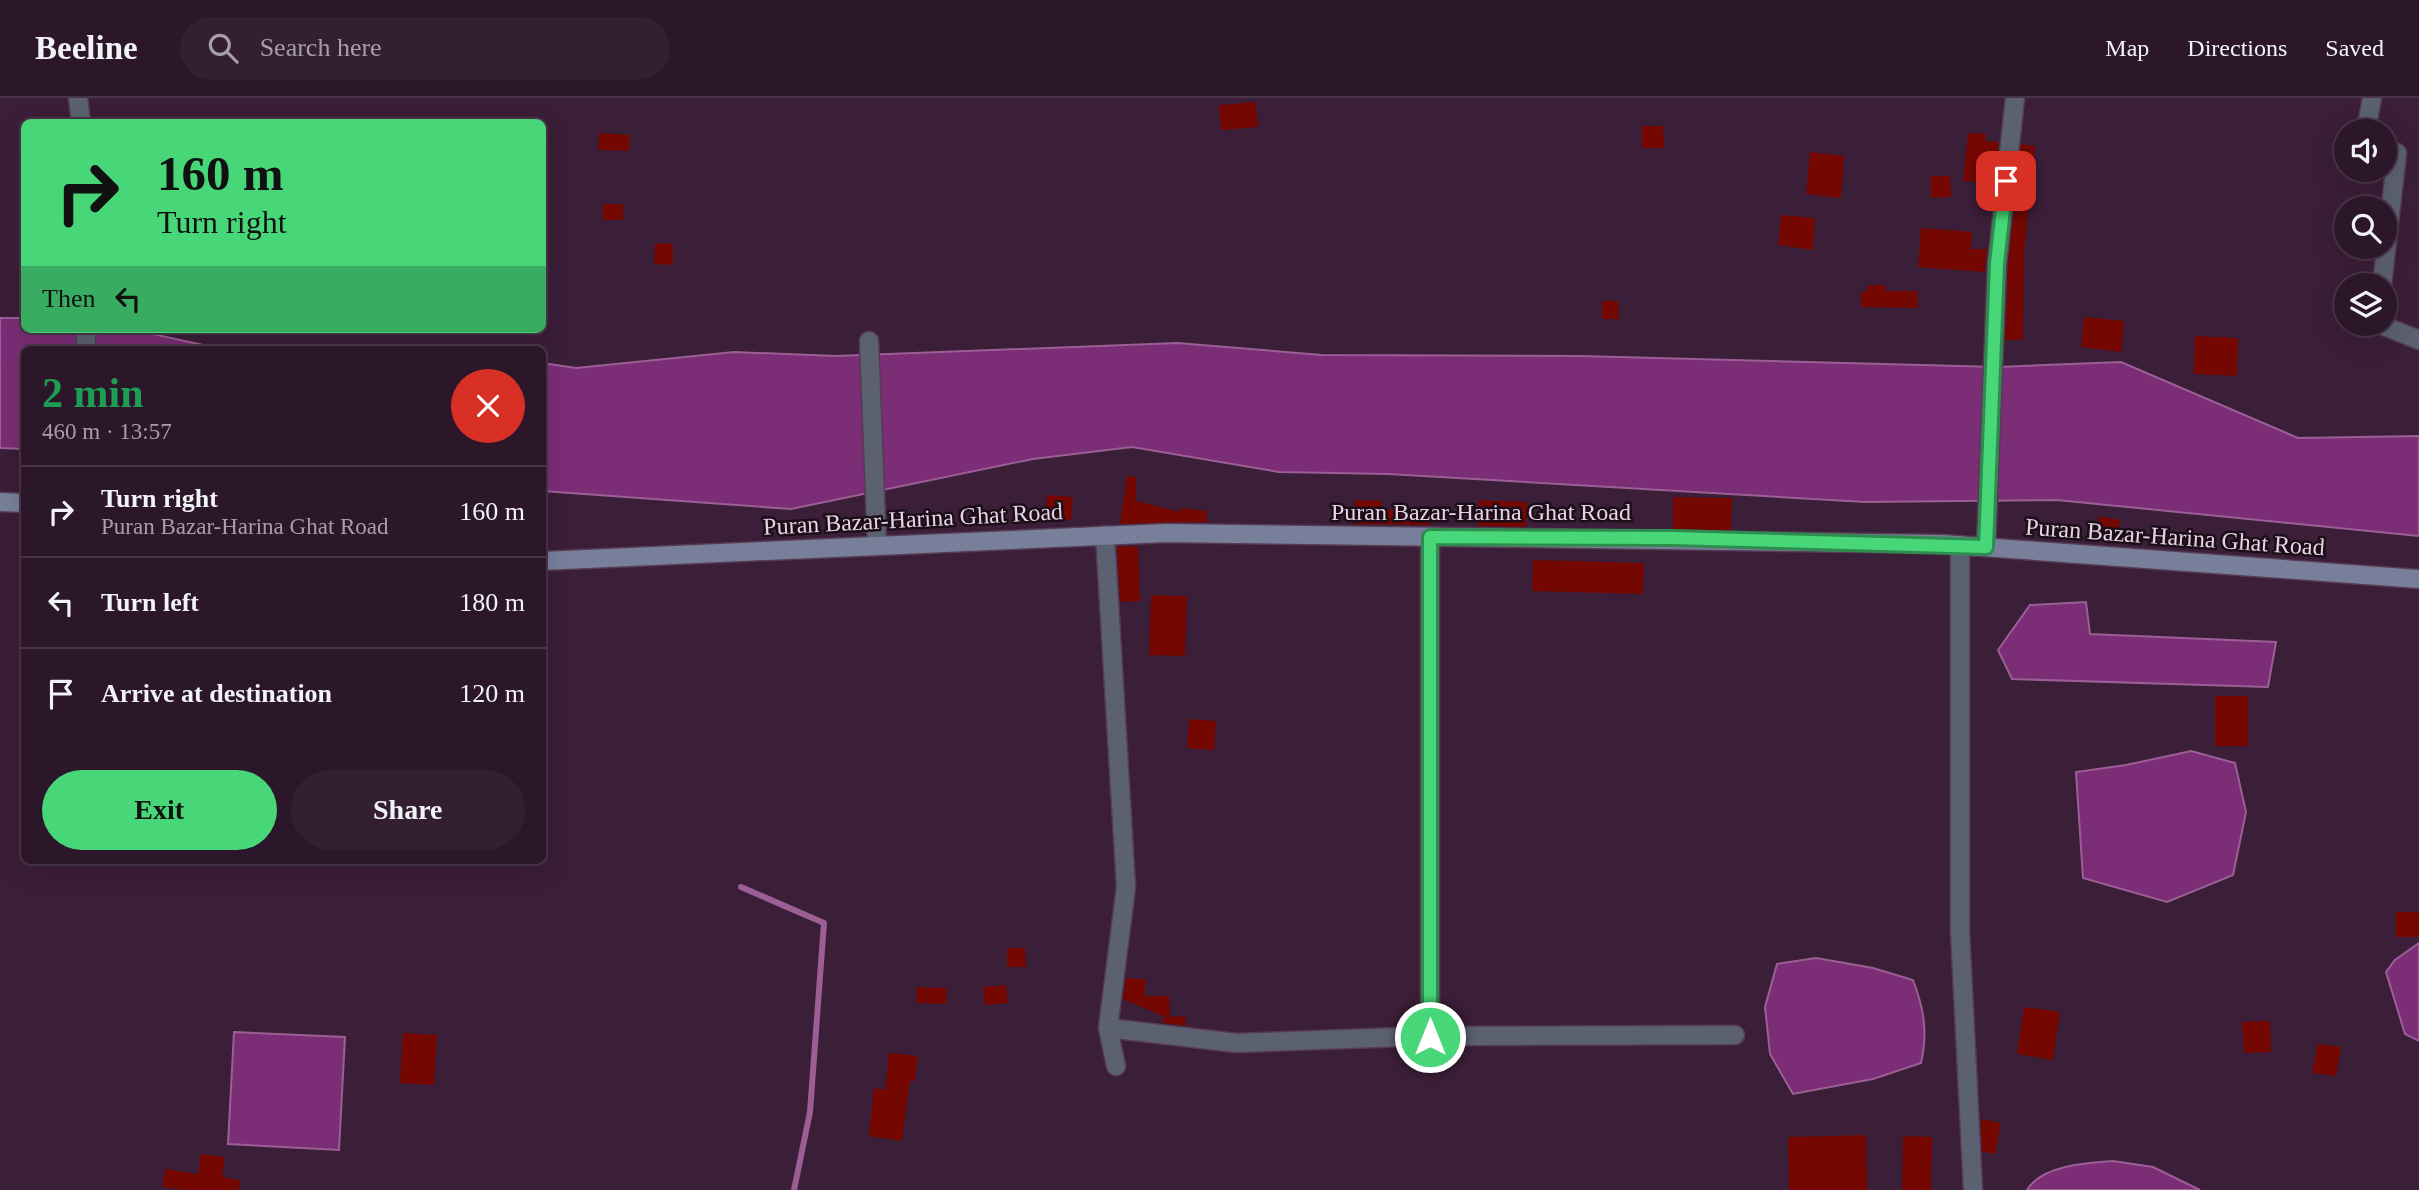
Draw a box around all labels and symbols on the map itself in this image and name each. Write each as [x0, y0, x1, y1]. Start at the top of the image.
pin [1976, 151, 2036, 211]
street label: Puran Bazar-Harina Ghat Road [762, 498, 1064, 540]
street label: Puran Bazar-Harina Ghat Road [1331, 499, 1631, 525]
street label: Puran Bazar-Harina Ghat Road [2024, 514, 2326, 560]
position arrow [1393, 1000, 1467, 1074]

